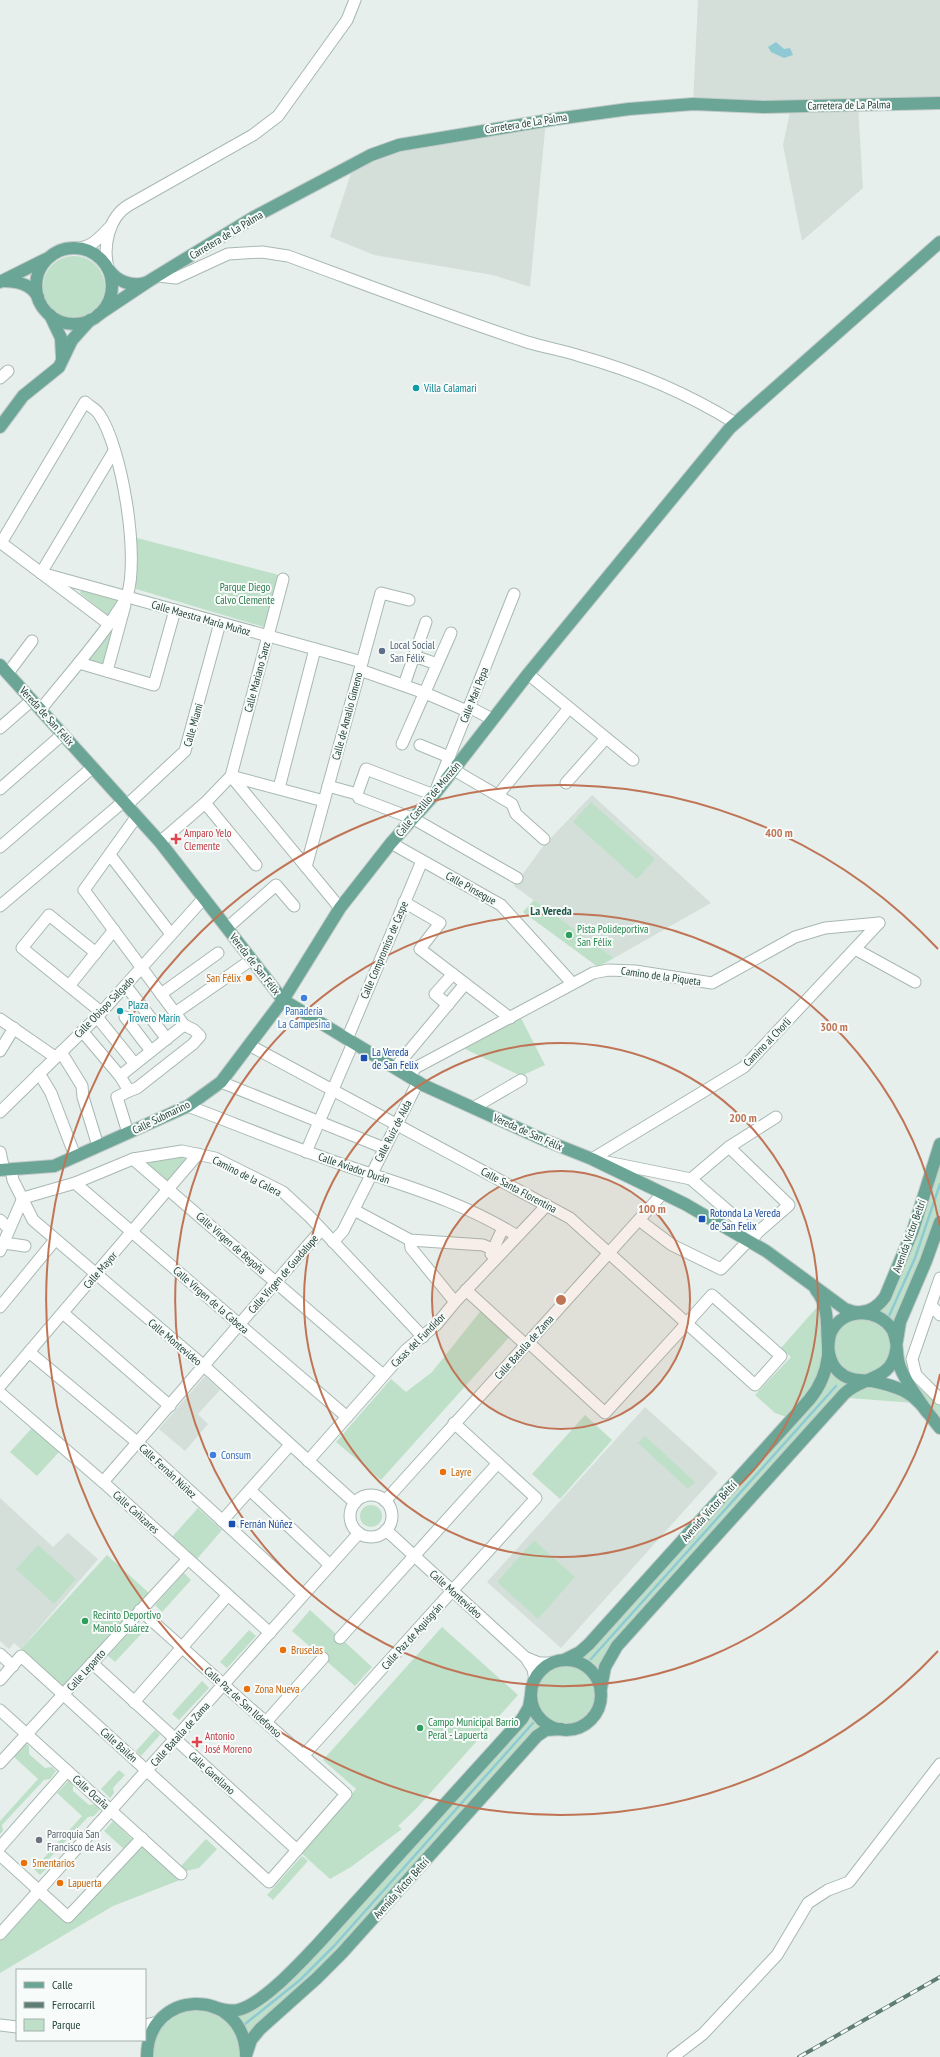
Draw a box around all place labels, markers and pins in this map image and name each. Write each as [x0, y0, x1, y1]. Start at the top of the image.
place label: Villa Calamari [423, 381, 477, 395]
marker: Villa Calamari [411, 383, 421, 393]
place label: Local Social San Félix [390, 638, 435, 665]
marker: Local Social San Félix [377, 646, 387, 656]
place label: Amparo Yelo Clemente [184, 826, 232, 853]
marker: Amparo Yelo Clemente [171, 834, 181, 844]
place label: Pista Polideportiva San Félix [577, 922, 648, 949]
marker: Pista Polideportiva San Félix [564, 930, 574, 940]
place label: San Félix [206, 971, 241, 985]
marker: San Félix [244, 973, 254, 983]
marker: Panadería La Campesina [299, 993, 309, 1003]
place label: Plaza Trovero Marín [128, 998, 180, 1025]
place label: Panadería La Campesina [278, 1004, 330, 1031]
marker: Plaza Trovero Marín [115, 1006, 125, 1016]
place label: La Vereda de San Felix [372, 1045, 419, 1072]
marker: La Vereda de San Felix [359, 1053, 369, 1063]
place label: Rotonda La Vereda de San Felix [710, 1206, 780, 1233]
marker: Rotonda La Vereda de San Felix [697, 1214, 707, 1224]
centre of rings [554, 1293, 568, 1307]
place label: Consum [221, 1448, 251, 1462]
marker: Consum [208, 1450, 218, 1460]
place label: Layre [451, 1465, 472, 1479]
marker: Layre [438, 1467, 448, 1477]
place label: Fernán Núñez [240, 1517, 292, 1531]
marker: Fernán Núñez [227, 1519, 237, 1529]
place label: Recinto Deportivo Manolo Suárez [93, 1608, 161, 1635]
marker: Recinto Deportivo Manolo Suárez [80, 1616, 90, 1626]
place label: Bruselas [291, 1643, 323, 1657]
marker: Bruselas [278, 1645, 288, 1655]
place label: Zona Nueva [255, 1682, 299, 1696]
marker: Zona Nueva [242, 1684, 252, 1694]
place label: Campo Municipal Barrio Peral - Lapuerta [428, 1715, 519, 1742]
marker: Campo Municipal Barrio Peral - Lapuerta [415, 1723, 425, 1733]
place label: Antonio José Moreno [204, 1729, 252, 1756]
marker: Antonio José Moreno [192, 1737, 202, 1747]
place label: Parroquia San Francisco de Asís [47, 1827, 111, 1854]
marker: Parroquia San Francisco de Asís [34, 1835, 44, 1845]
place label: 5mentarios [32, 1856, 75, 1870]
marker: 5mentarios [19, 1858, 29, 1868]
place label: Lapuerta [68, 1876, 102, 1890]
marker: Lapuerta [55, 1878, 65, 1888]

